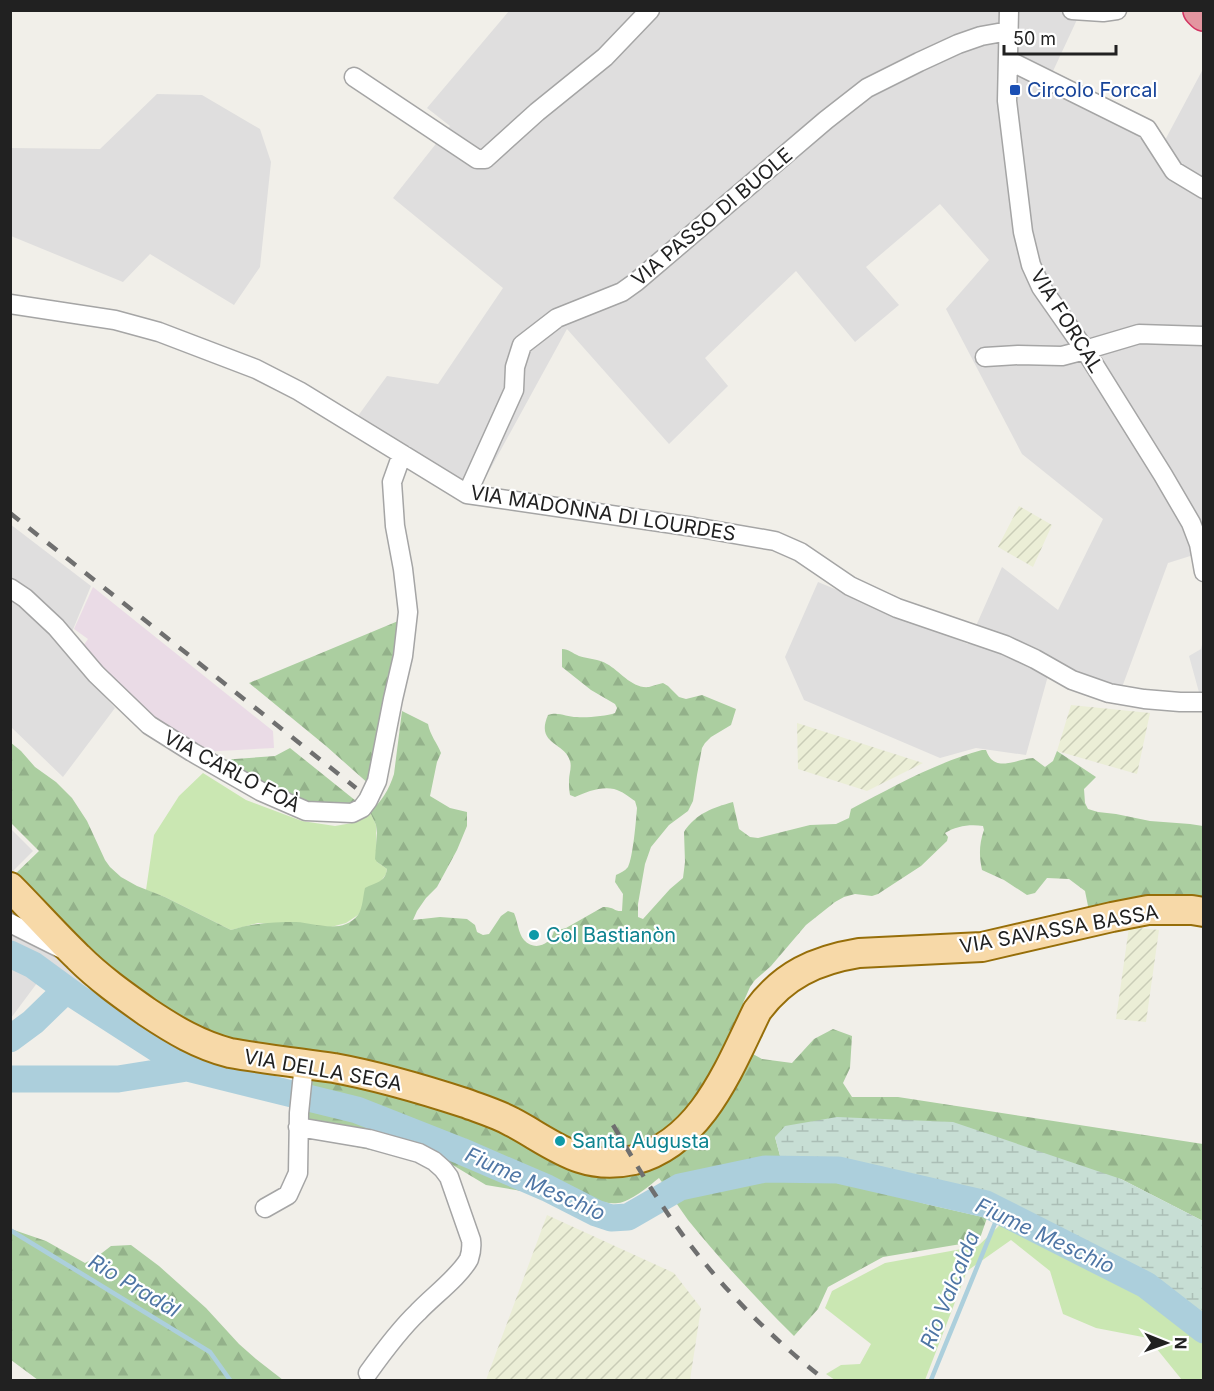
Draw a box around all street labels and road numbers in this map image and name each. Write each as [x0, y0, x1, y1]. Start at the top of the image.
street label: VIA PASSO DI BUOLE [627, 143, 797, 291]
street label: VIA FORCAL [1026, 265, 1108, 377]
street label: VIA MADONNA DI LOURDES [469, 480, 737, 546]
street label: VIA CARLO FOÀ [160, 724, 305, 817]
street label: VIA SAVASSA BASSA [958, 900, 1161, 958]
street label: VIA DELLA SEGA [242, 1044, 404, 1096]

